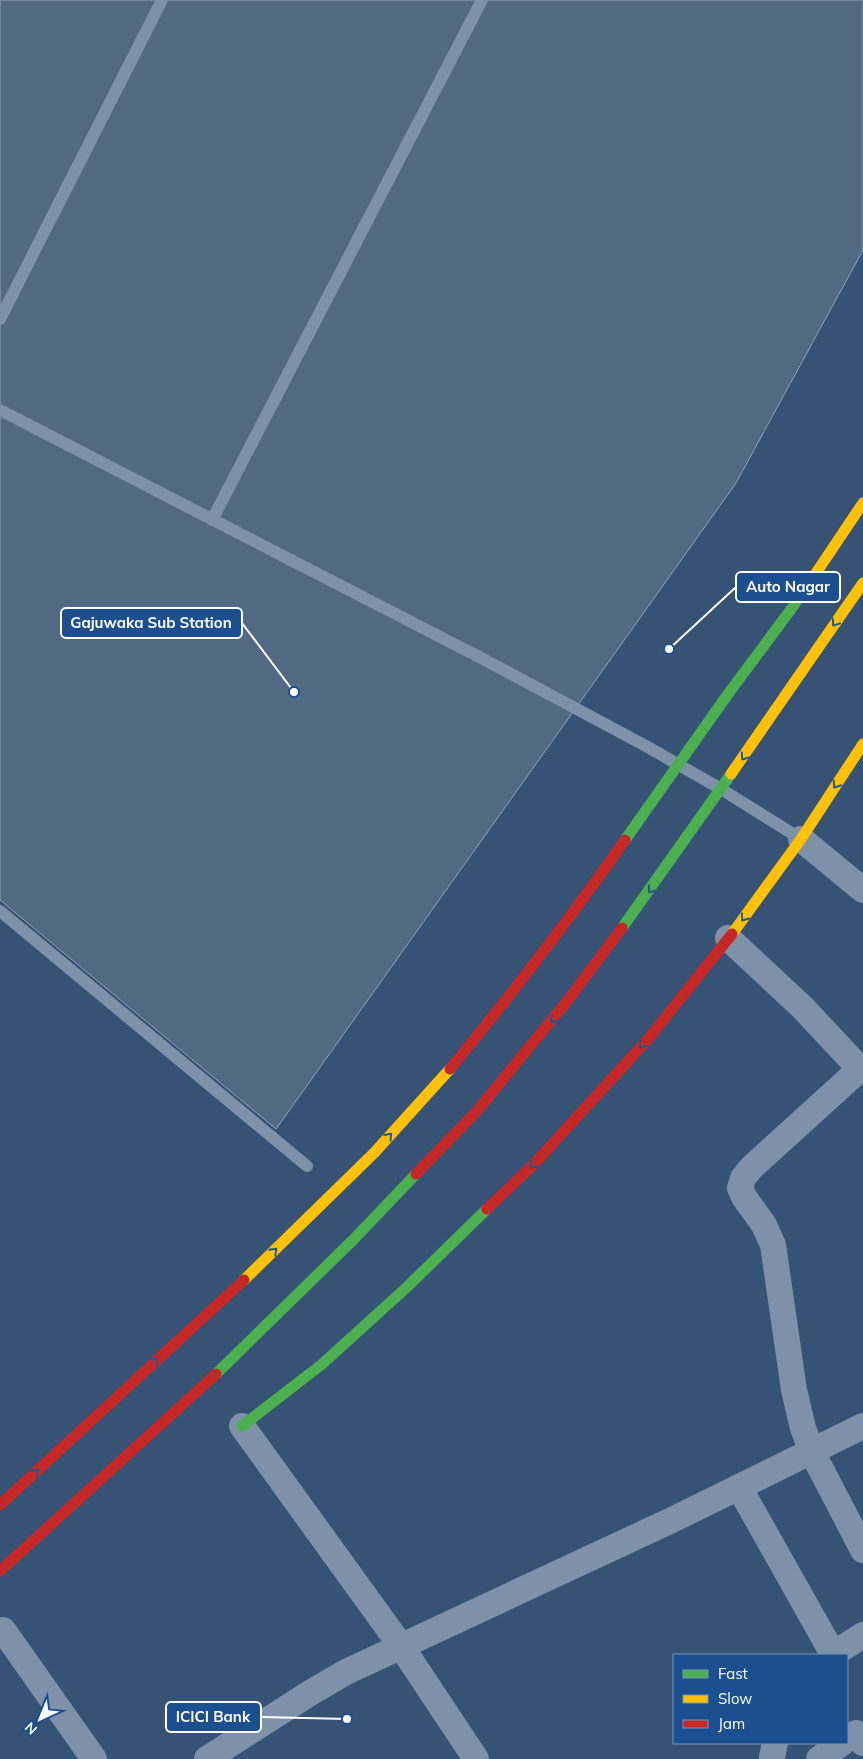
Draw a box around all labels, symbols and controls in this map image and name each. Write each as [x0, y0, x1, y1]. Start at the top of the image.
callout: Auto Nagar [736, 572, 840, 602]
text: Auto Nagar [746, 577, 830, 596]
callout: Gajuwaka Sub Station [61, 608, 242, 638]
text: Gajuwaka Sub Station [70, 613, 232, 632]
one-way arrow [832, 618, 842, 627]
one-way arrow [740, 752, 750, 761]
one-way arrow [833, 779, 843, 788]
one-way arrow [648, 884, 657, 894]
one-way arrow [741, 912, 749, 921]
one-way arrow [549, 1014, 558, 1023]
one-way arrow [639, 1039, 648, 1048]
one-way arrow [383, 1133, 392, 1142]
one-way arrow [529, 1159, 538, 1168]
one-way arrow [269, 1248, 278, 1257]
one-way arrow [150, 1358, 159, 1367]
one-way arrow [30, 1469, 39, 1478]
legend [673, 1654, 848, 1744]
text: Fast [718, 1664, 748, 1683]
text: Slow [718, 1689, 752, 1708]
north arrow [15, 1694, 65, 1744]
callout: ICICI Bank [166, 1702, 261, 1732]
text: ICICI Bank [176, 1707, 251, 1726]
text: Jam [718, 1714, 745, 1733]
text: N [21, 1718, 41, 1738]

